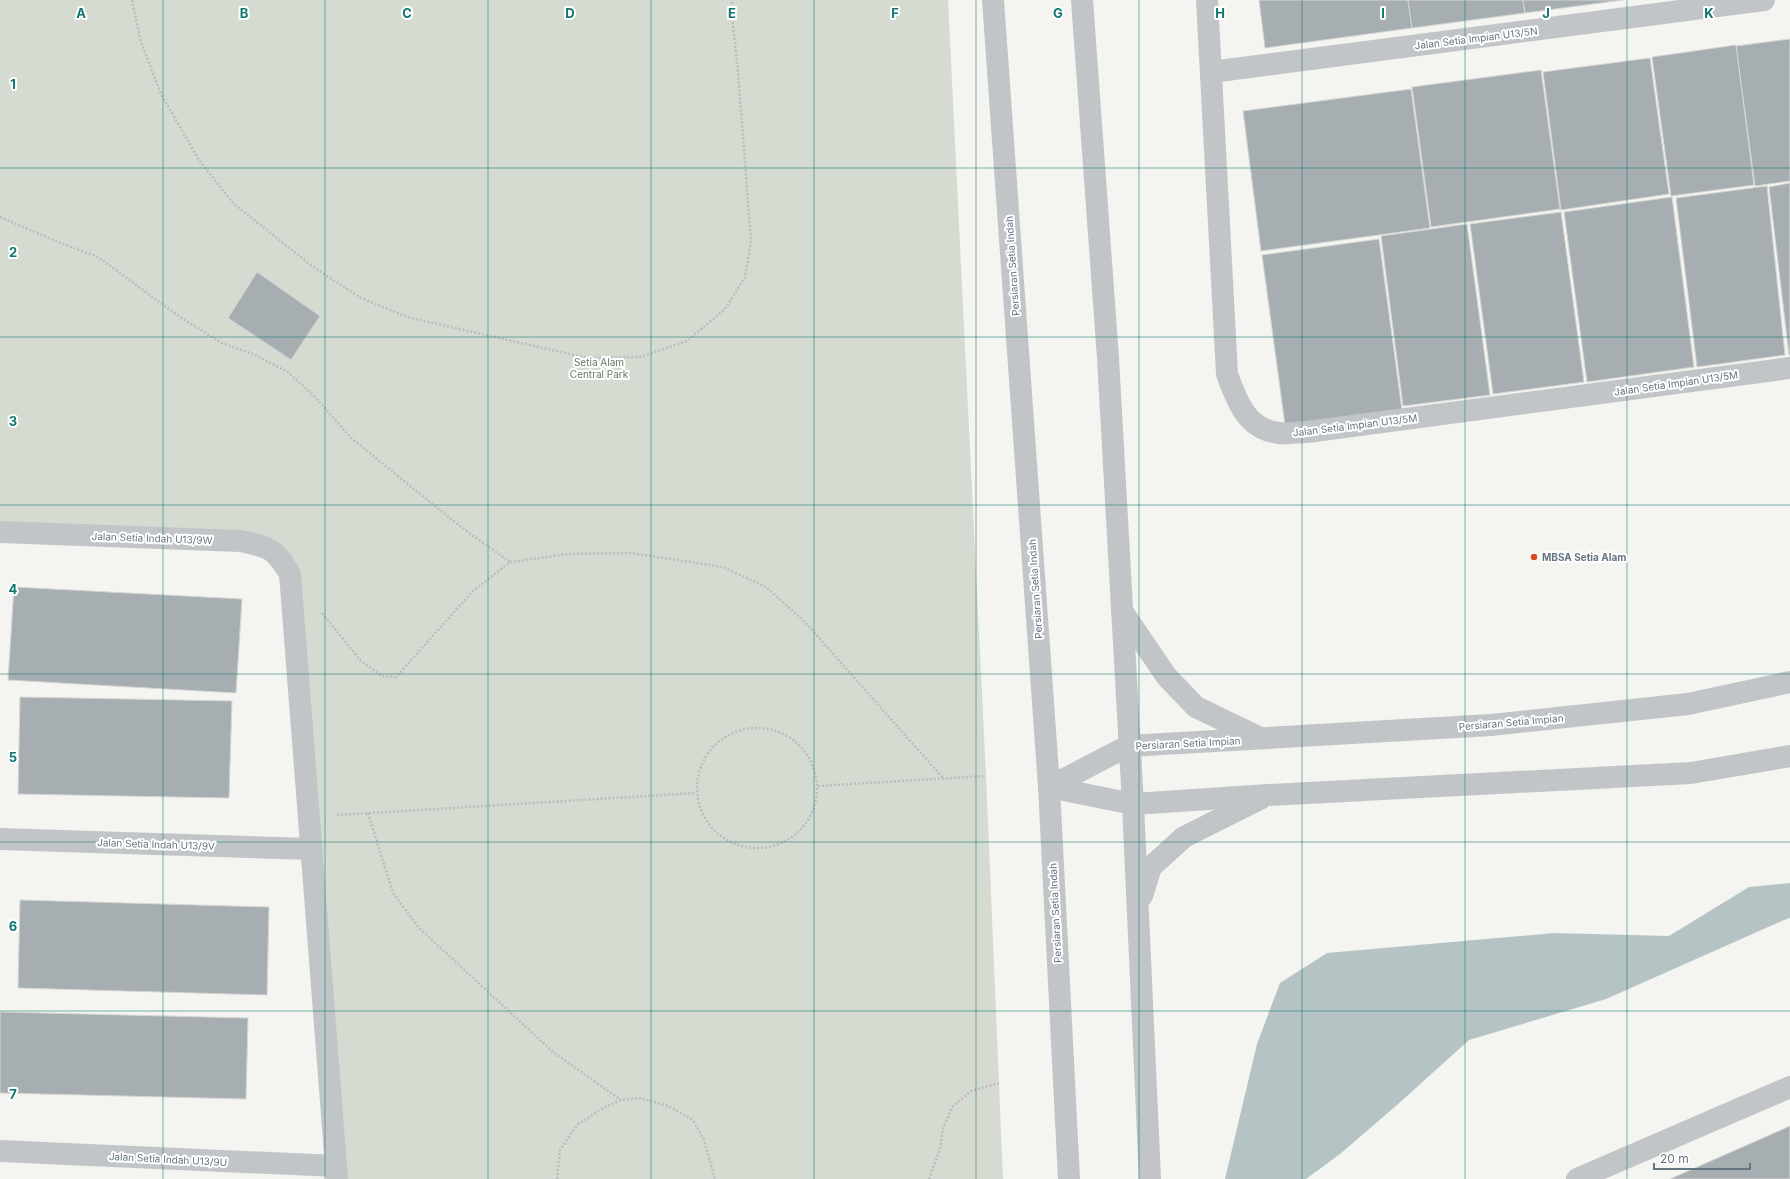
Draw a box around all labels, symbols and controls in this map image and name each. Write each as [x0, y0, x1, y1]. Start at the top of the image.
text: A [76, 5, 86, 21]
text: B [240, 5, 249, 21]
text: C [402, 5, 412, 21]
text: D [565, 5, 575, 21]
text: E [728, 5, 736, 21]
text: F [891, 5, 899, 21]
text: G [1053, 5, 1063, 21]
text: H [1215, 5, 1225, 21]
text: I [1381, 5, 1385, 21]
text: J [1542, 5, 1550, 21]
text: K [1704, 5, 1714, 21]
street label: Jalan Setia Impian U13/5N [1414, 25, 1538, 51]
text: 1 [10, 76, 16, 92]
street label: Persiaran Setia Indah [1003, 216, 1021, 316]
text: 2 [9, 244, 17, 260]
park label: Setia Alam Central Park [570, 356, 629, 380]
street label: Jalan Setia Impian U13/5M [1613, 368, 1739, 398]
street label: Jalan Setia Impian U13/5M [1292, 411, 1418, 439]
text: 3 [9, 413, 17, 429]
street label: Jalan Setia Indah U13/9W [91, 530, 213, 546]
street label: Persiaran Setia Indah [1026, 539, 1044, 639]
place label: MBSA Setia Alam [1542, 551, 1626, 563]
marker: MBSA Setia Alam [1529, 552, 1539, 562]
text: 4 [9, 581, 18, 597]
street label: Persiaran Setia Impian [1458, 711, 1564, 733]
street label: Persiaran Setia Impian [1135, 734, 1241, 752]
text: 5 [9, 749, 17, 765]
street label: Jalan Setia Indah U13/9V [97, 836, 215, 852]
street label: Persiaran Setia Indah [1046, 863, 1064, 963]
text: 6 [9, 918, 17, 934]
text: 7 [9, 1086, 17, 1102]
scale bar [1654, 1145, 1750, 1171]
street label: Jalan Setia Indah U13/9U [109, 1150, 227, 1168]
text: 20 m [1660, 1151, 1689, 1166]

